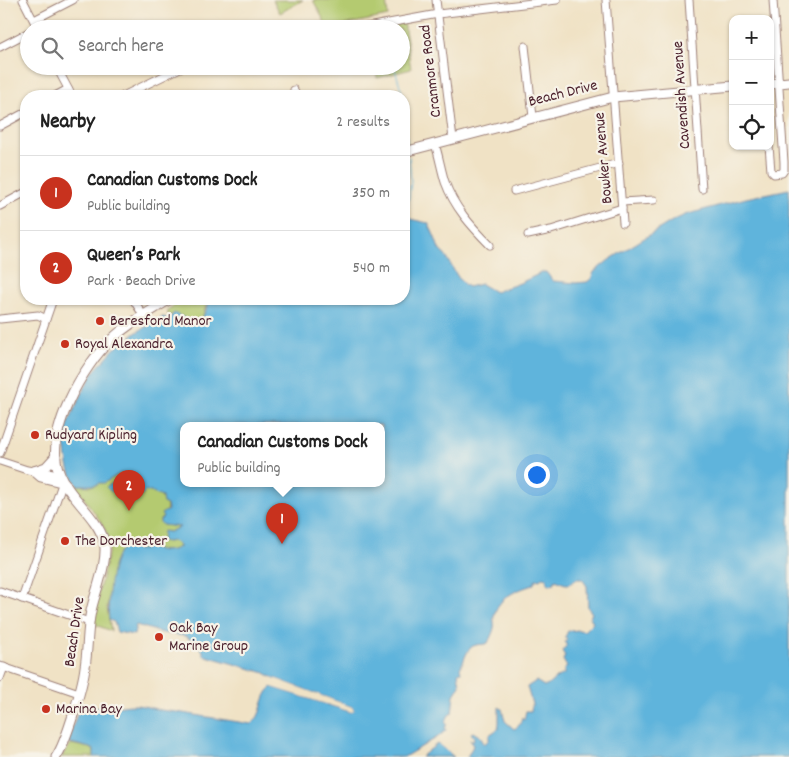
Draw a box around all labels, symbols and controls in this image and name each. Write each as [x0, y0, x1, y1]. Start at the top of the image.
map controls [729, 15, 774, 150]
button: + [729, 15, 774, 60]
search box [20, 20, 410, 75]
street label: Cranmore Road [414, 23, 448, 119]
icon: search [38, 34, 66, 62]
text: Search here [78, 34, 164, 61]
street label: Cavendish Avenue [667, 40, 697, 150]
button: − [729, 60, 774, 105]
street label: Beach Drive [526, 74, 600, 114]
button: locate [729, 105, 774, 150]
text: Nearby [40, 108, 95, 138]
text: 2 results [336, 111, 390, 134]
street label: Bowker Avenue [589, 111, 619, 205]
text: Canadian Customs Dock [87, 168, 258, 195]
text: 1 [54, 182, 58, 205]
text: 350 m [352, 182, 390, 205]
text: Public building [87, 195, 170, 218]
text: Queen’s Park [87, 243, 180, 270]
text: 2 [53, 257, 60, 280]
text: 540 m [353, 257, 390, 280]
text: Park · Beach Drive [87, 270, 196, 293]
place label: Beresford Manor [110, 310, 212, 333]
marker: Beresford Manor [94, 315, 106, 327]
place label: Royal Alexandra [75, 333, 173, 356]
marker: Royal Alexandra [59, 338, 71, 350]
popup [180, 422, 385, 487]
place label: Rudyard Kipling [45, 424, 137, 447]
marker: Rudyard Kipling [29, 429, 41, 441]
text: Canadian Customs Dock [197, 430, 368, 457]
text: Public building [197, 457, 281, 480]
your location [524, 462, 550, 488]
pin: 2 [113, 470, 145, 511]
pin: 1 [266, 503, 298, 544]
place label: The Dorchester [75, 530, 167, 553]
marker: The Dorchester [59, 535, 71, 547]
street label: Beach Drive [59, 596, 91, 668]
place label: Oak Bay Marine Group [169, 617, 248, 658]
marker: Oak Bay Marine Group [153, 631, 165, 643]
place label: Marina Bay [56, 698, 122, 721]
marker: Marina Bay [40, 703, 52, 715]

